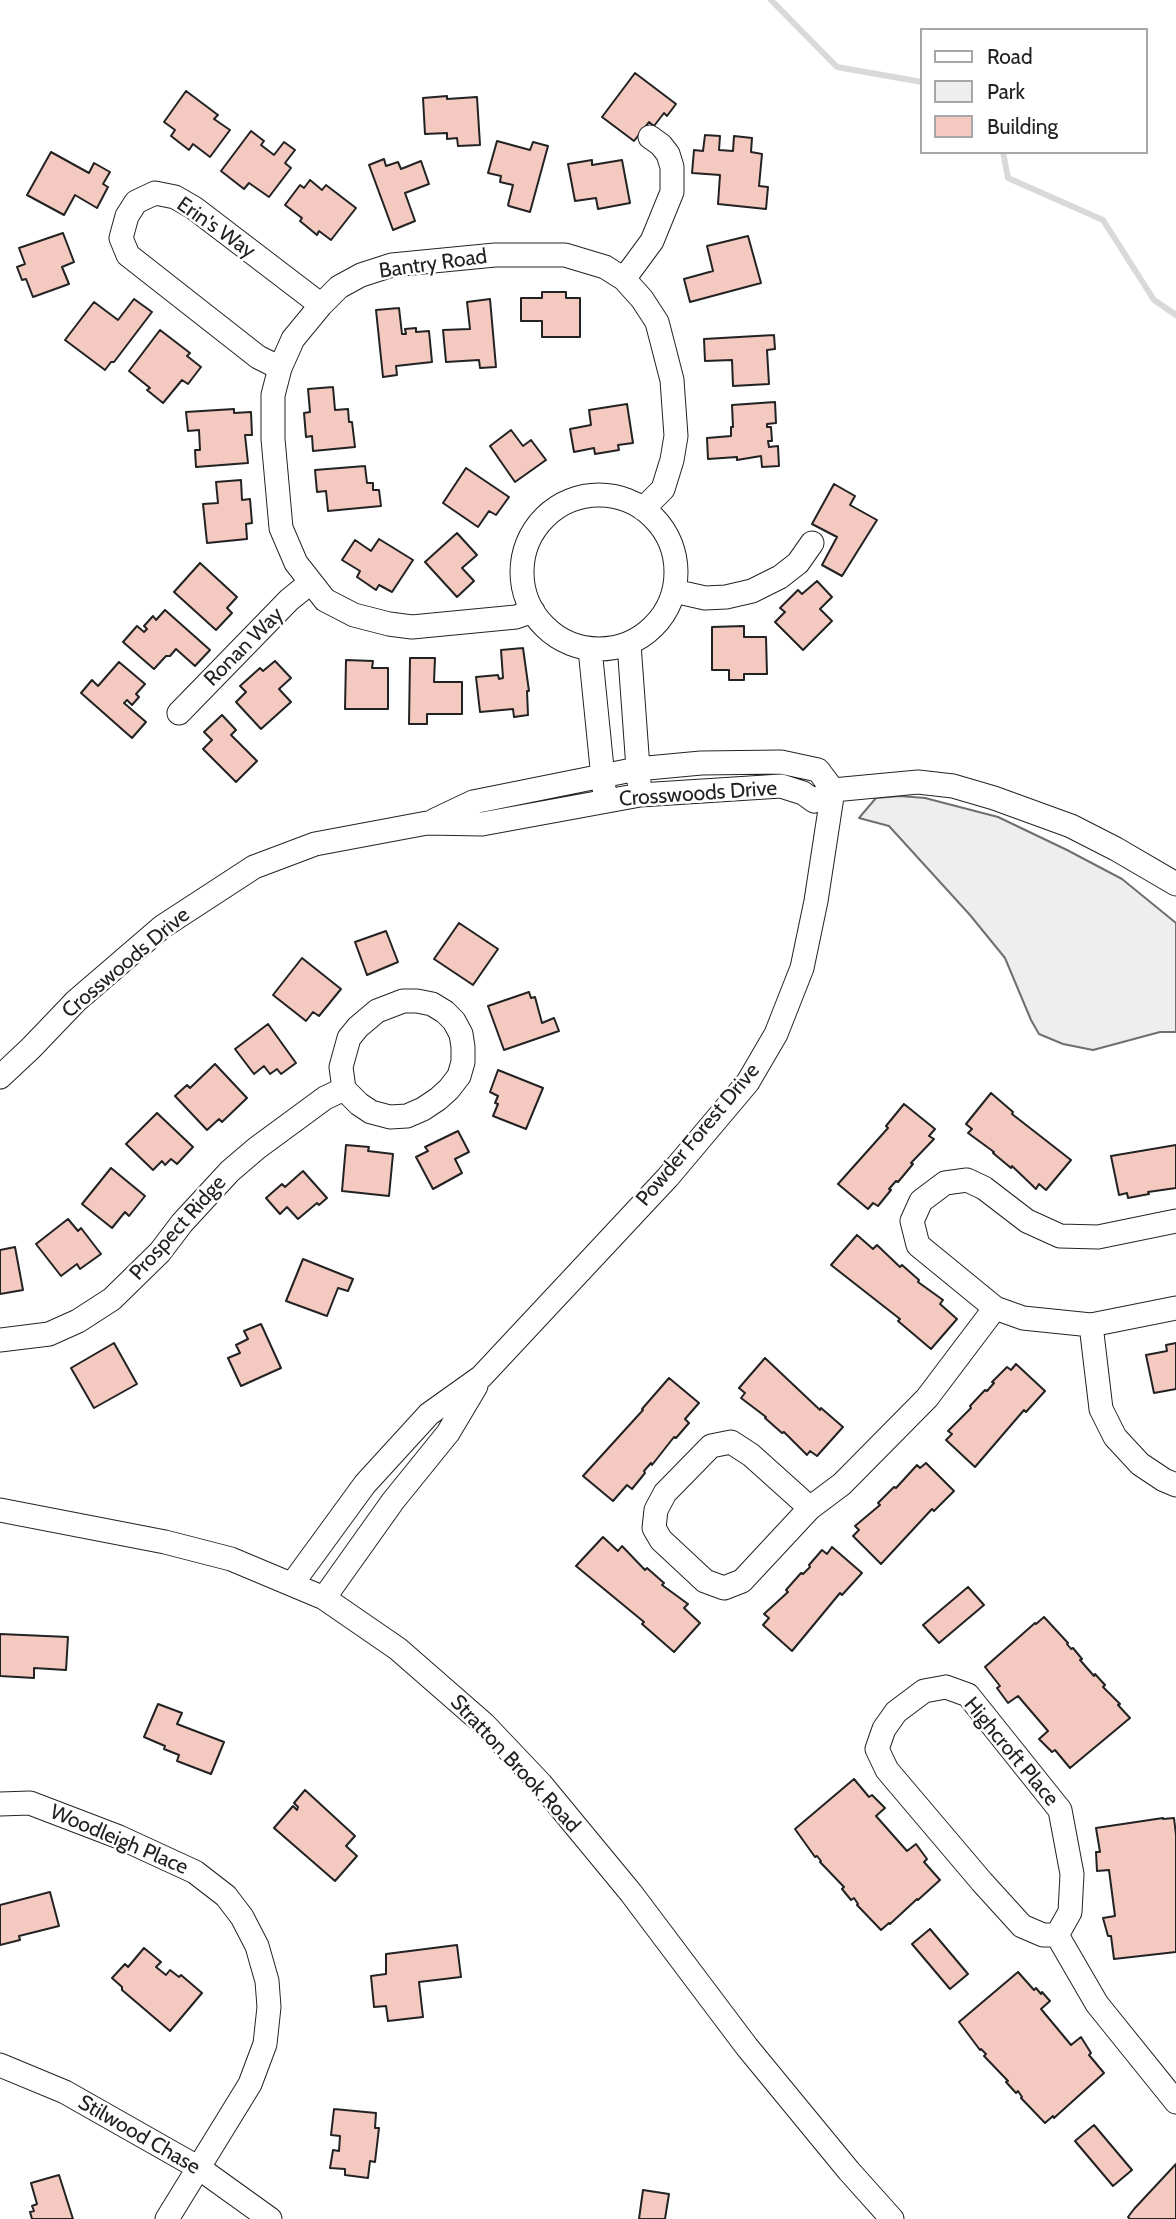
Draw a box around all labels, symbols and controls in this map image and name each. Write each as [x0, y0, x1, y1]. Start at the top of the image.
legend [920, 28, 1148, 154]
text: Road [987, 44, 1033, 69]
text: Park [987, 79, 1025, 104]
text: Building [987, 114, 1058, 139]
street label: Erin's Way [172, 192, 260, 264]
street label: Bantry Road [377, 244, 489, 284]
street label: Ronan Way [199, 602, 289, 692]
street label: Crosswoods Drive [618, 776, 778, 812]
street label: Crosswoods Drive [57, 902, 195, 1024]
street label: Powder Forest Drive [631, 1059, 765, 1211]
street label: Prospect Ridge [124, 1170, 232, 1286]
street label: Stratton Brook Road [445, 1690, 585, 1838]
street label: Highcroft Place [958, 1693, 1064, 1811]
street label: Woodleigh Place [46, 1800, 192, 1880]
street label: Stilwood Chase [73, 2090, 205, 2180]

